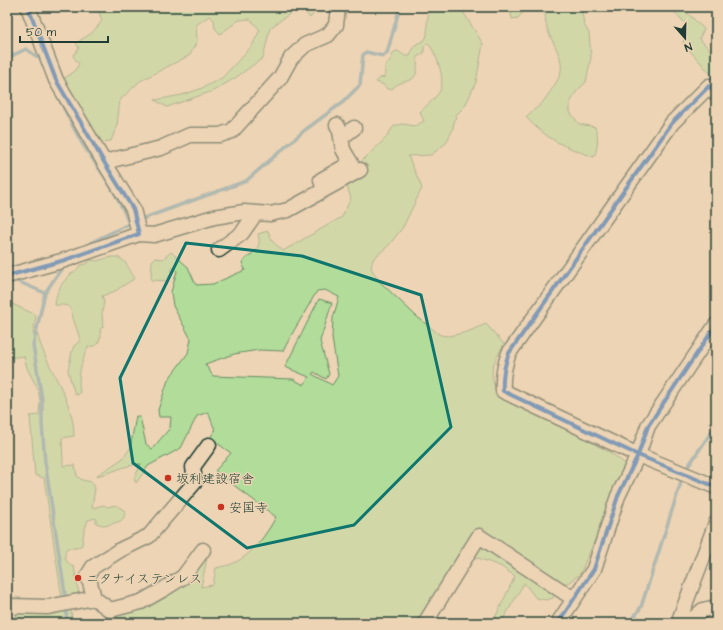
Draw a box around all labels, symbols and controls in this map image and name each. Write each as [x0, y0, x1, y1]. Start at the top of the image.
scale bar [20, 18, 108, 44]
north arrow [665, 18, 705, 58]
text: 50 m [26, 24, 57, 41]
text: N [682, 39, 694, 55]
place label: 坂利建設宿舎 [176, 470, 254, 488]
marker: 坂利建設宿舎 [163, 473, 173, 483]
place label: 安国寺 [229, 499, 268, 517]
marker: 安国寺 [216, 502, 226, 512]
place label: ニタナイステンレス [86, 570, 202, 588]
marker: ニタナイステンレス [73, 573, 83, 583]

